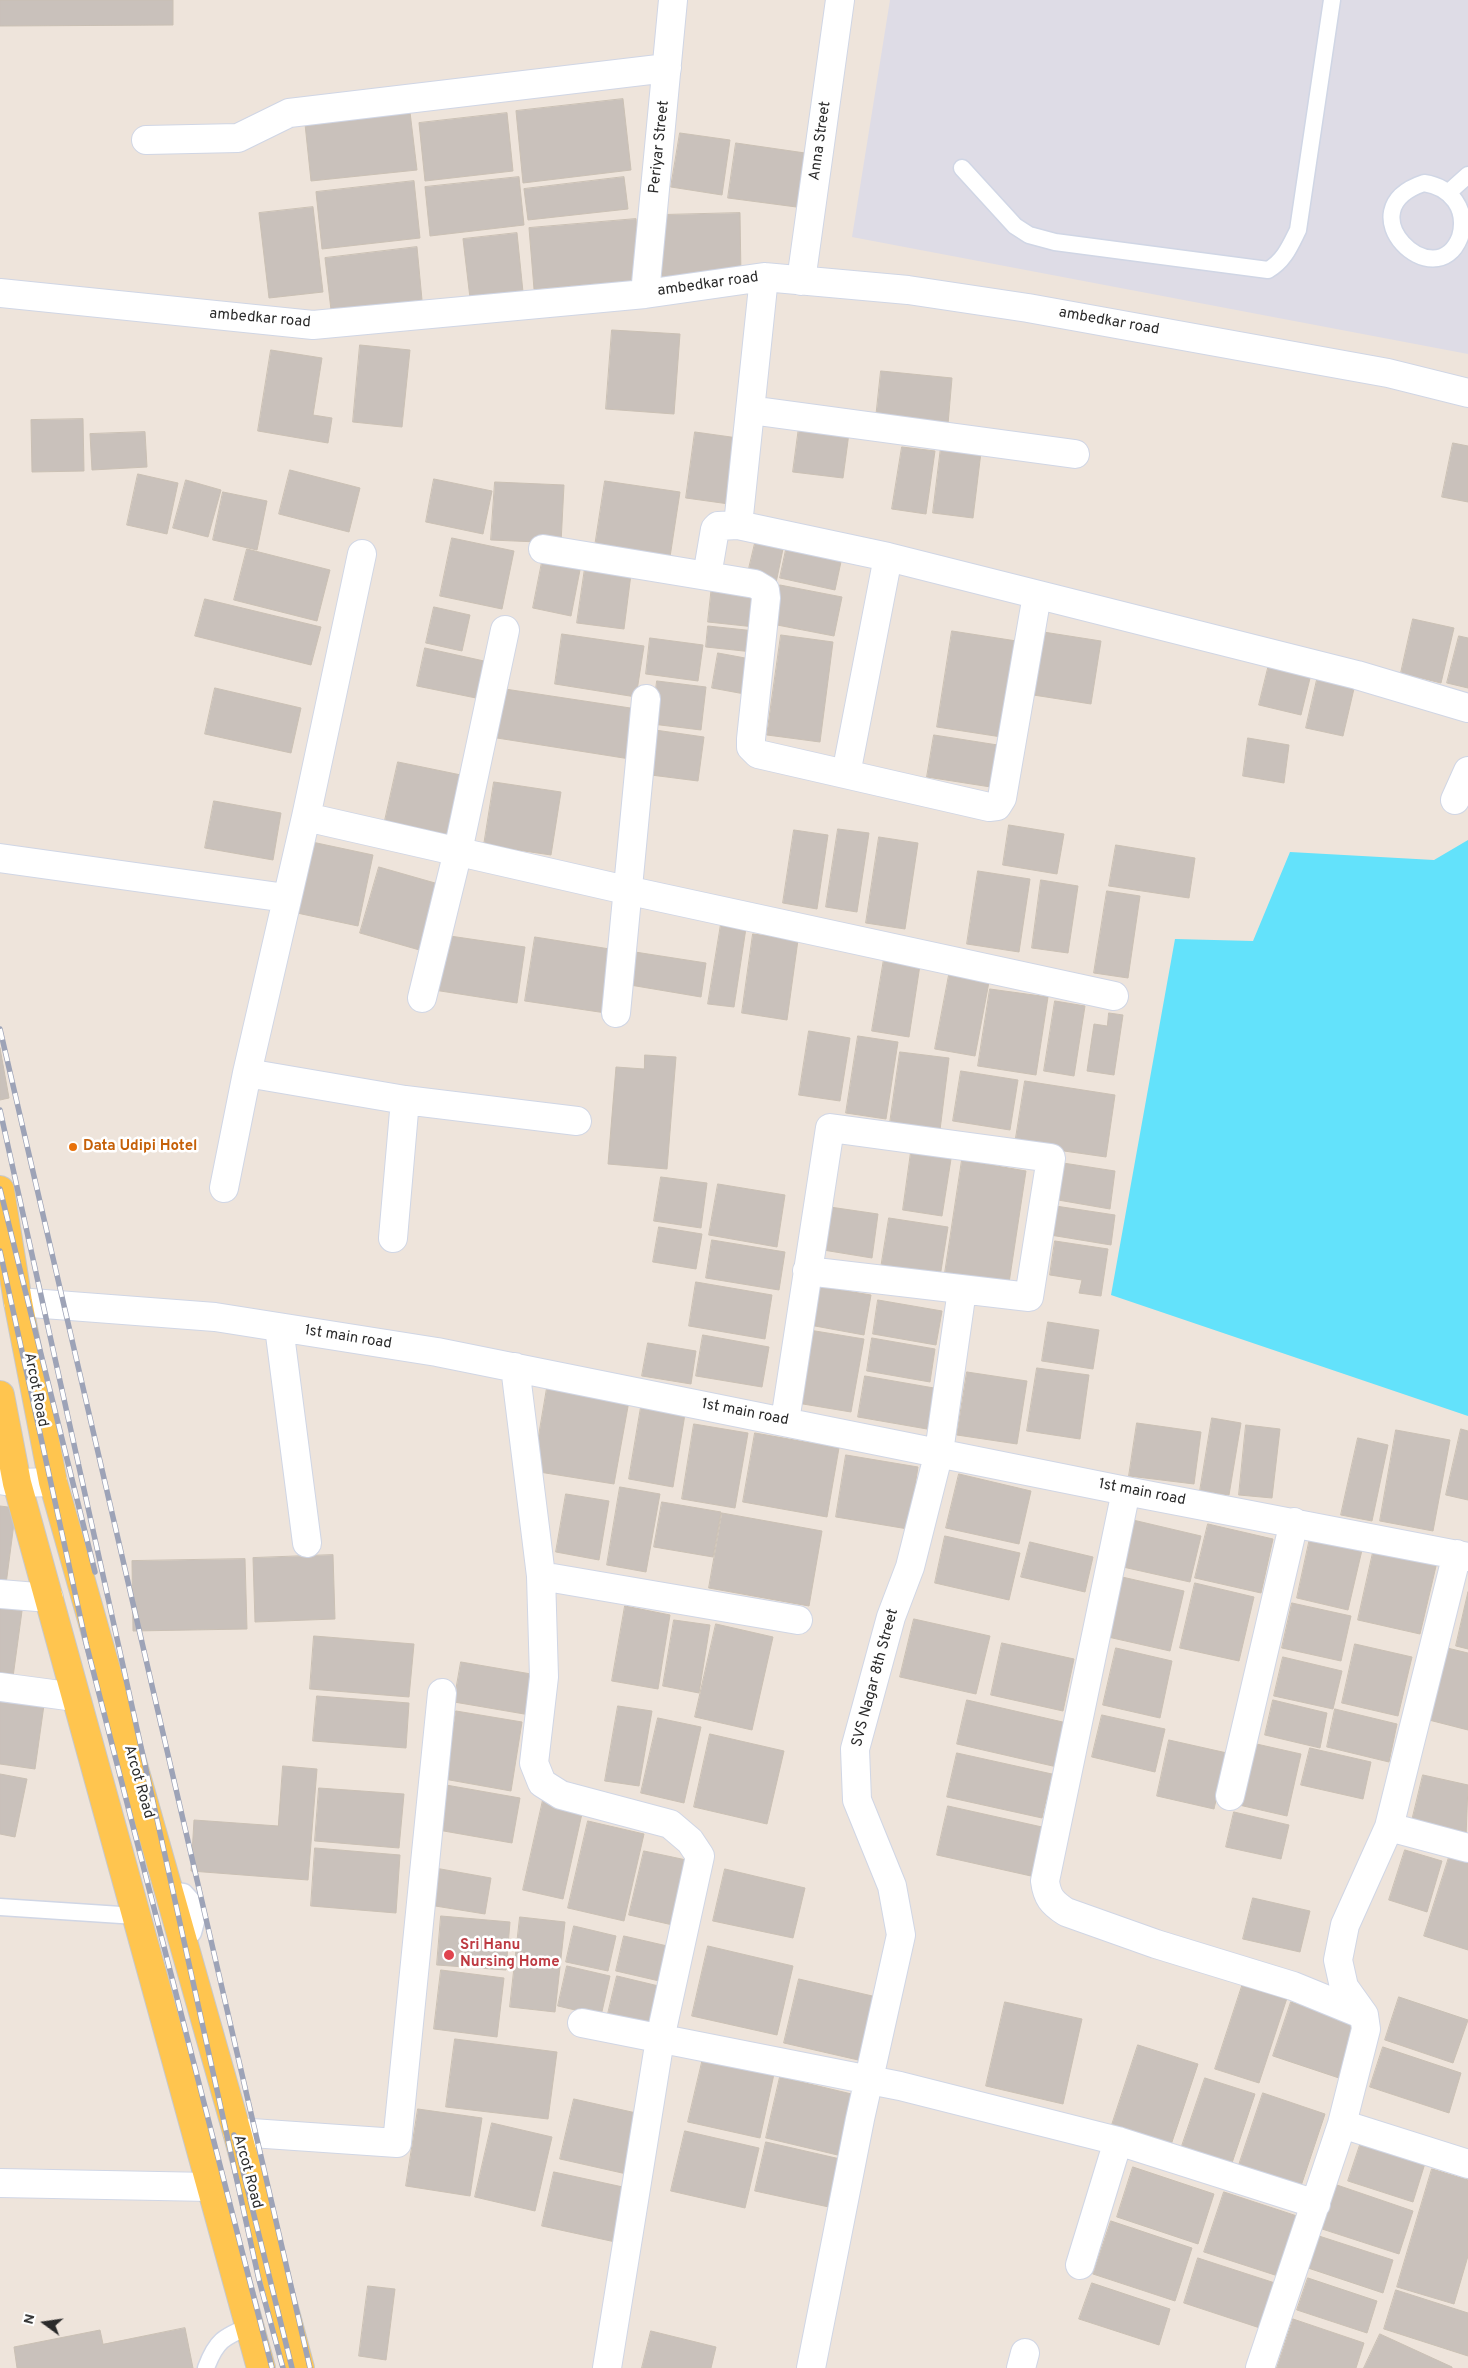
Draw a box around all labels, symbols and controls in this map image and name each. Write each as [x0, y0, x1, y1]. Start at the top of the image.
street label: Periyar Street [646, 99, 674, 195]
street label: Anna Street [807, 100, 835, 182]
street label: ambedkar road [656, 269, 760, 301]
street label: ambedkar road [1057, 304, 1161, 340]
street label: ambedkar road [208, 306, 312, 332]
place label: Data Udipi Hotel [83, 1138, 197, 1156]
marker: Data Udipi Hotel [67, 1141, 79, 1153]
street label: 1st main road [303, 1322, 393, 1354]
street label: Arcot Road [19, 1351, 51, 1429]
street label: 1st main road [700, 1396, 790, 1430]
street label: 1st main road [1097, 1476, 1187, 1510]
street label: SVS Nagar 8th Street [849, 1607, 903, 1749]
street label: Arcot Road [119, 1743, 157, 1821]
place label: Sri Hanu Nursing Home [460, 1937, 560, 1972]
marker: Sri Hanu Nursing Home [442, 1948, 456, 1962]
street label: Arcot Road [229, 2133, 265, 2211]
north arrow [20, 2298, 70, 2348]
text: N [20, 2312, 39, 2326]

